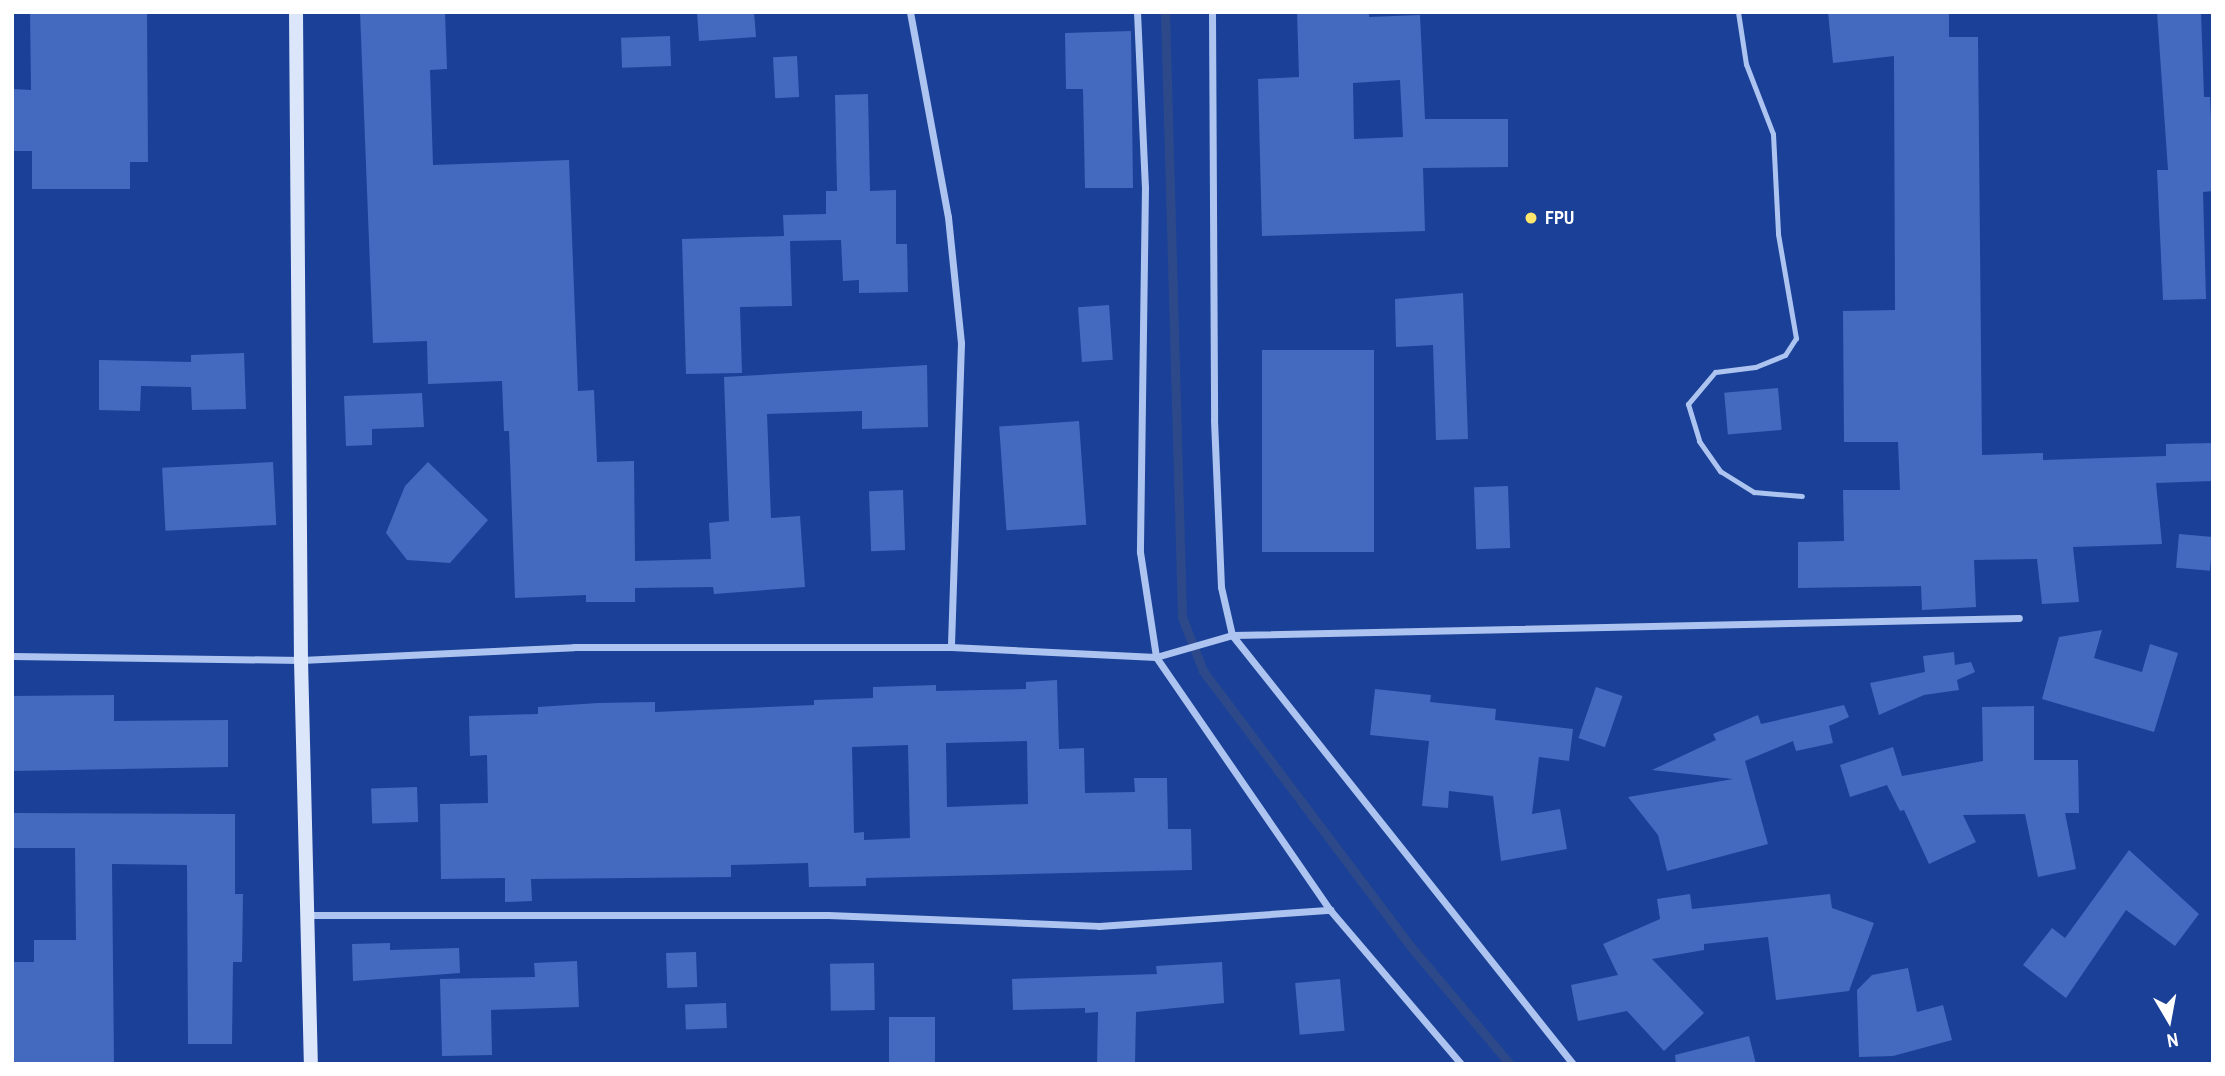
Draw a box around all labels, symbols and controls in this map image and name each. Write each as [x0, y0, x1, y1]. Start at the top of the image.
place label: FPU [1545, 207, 1575, 229]
marker: FPU [1523, 210, 1539, 226]
north arrow [2134, 985, 2204, 1055]
text: N [2165, 1027, 2180, 1054]

